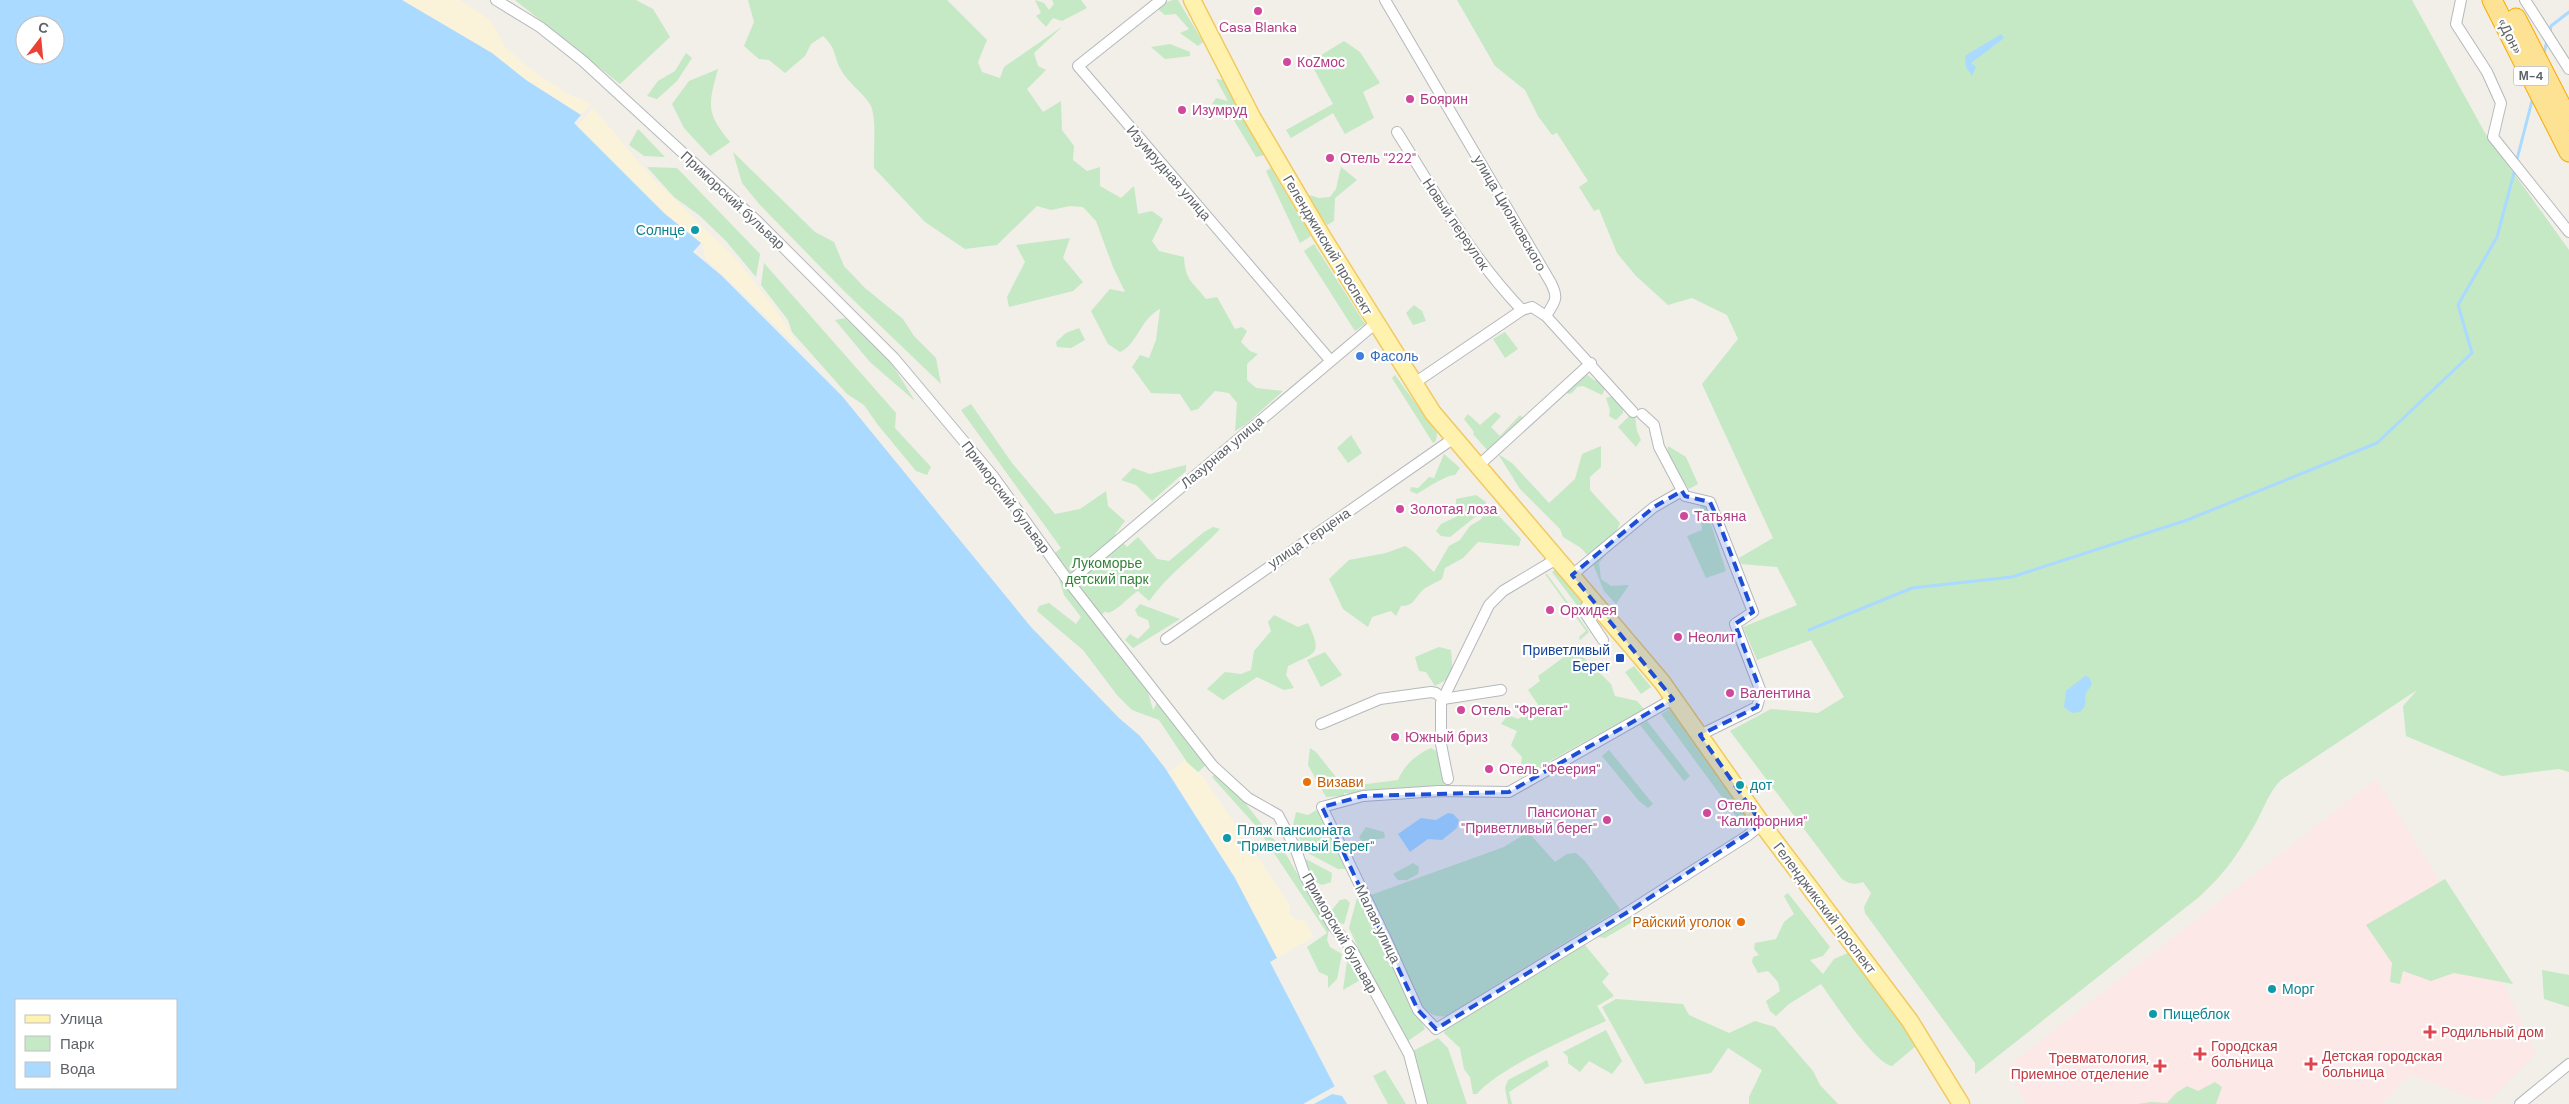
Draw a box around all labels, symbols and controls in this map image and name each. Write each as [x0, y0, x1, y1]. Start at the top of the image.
marker: Casa Blanka [1252, 5, 1264, 17]
north arrow [15, 15, 65, 65]
street label: «Дон» [2493, 15, 2527, 57]
text: С [36, 17, 51, 38]
place label: Casa Blanka [1219, 18, 1297, 36]
place label: КоZмос [1297, 53, 1345, 71]
marker: КоZмос [1281, 56, 1293, 68]
road number: М-4 [2514, 66, 2548, 85]
place label: Боярин [1420, 90, 1468, 108]
marker: Боярин [1404, 93, 1416, 105]
place label: Изумруд [1192, 101, 1247, 119]
marker: Изумруд [1176, 104, 1188, 116]
street label: Изумрудная улица [1123, 122, 1215, 225]
street label: Приморский бульвар [677, 147, 789, 253]
place label: Отель "222" [1340, 149, 1416, 167]
marker: Отель "222" [1324, 152, 1336, 164]
street label: улица Циолковского [1469, 152, 1551, 274]
street label: Геленджикский проспект [1279, 172, 1377, 319]
street label: Новый переулок [1419, 175, 1494, 274]
place label: Солнце [636, 221, 685, 239]
marker: Солнце [689, 224, 701, 236]
place label: Фасоль [1370, 347, 1419, 365]
marker: Фасоль [1354, 350, 1366, 362]
street label: Лазурная улица [1177, 412, 1267, 492]
street label: Приморский бульвар [958, 437, 1054, 557]
place label: Золотая лоза [1410, 500, 1497, 518]
marker: Золотая лоза [1394, 503, 1406, 515]
street label: улица Герцена [1264, 504, 1354, 572]
place label: Татьяна [1694, 507, 1746, 525]
marker: Татьяна [1678, 510, 1690, 522]
park label: Лукоморье детский парк [1065, 554, 1150, 588]
place label: Орхидея [1560, 601, 1617, 619]
marker: Орхидея [1544, 604, 1556, 616]
place label: Неолит [1688, 628, 1736, 646]
marker: Неолит [1672, 631, 1684, 643]
place label: Приветливый Берег [1522, 641, 1610, 675]
marker: Приветливый Берег [1614, 652, 1626, 664]
place label: Валентина [1740, 684, 1811, 702]
marker: Валентина [1724, 687, 1736, 699]
place label: Отель "Фрегат" [1471, 701, 1568, 719]
marker: Отель "Фрегат" [1455, 704, 1467, 716]
place label: Южный бриз [1405, 728, 1488, 746]
marker: Южный бриз [1389, 731, 1401, 743]
place label: Отель "Феерия" [1499, 760, 1600, 778]
marker: Отель "Феерия" [1483, 763, 1495, 775]
place label: Визави [1317, 773, 1364, 791]
marker: Визави [1301, 776, 1313, 788]
place label: дот [1750, 776, 1773, 794]
marker: дот [1734, 779, 1746, 791]
place label: Отель "Калифорния" [1717, 796, 1807, 830]
place label: Пансионат "Приветливый берег" [1461, 803, 1598, 837]
marker: Отель "Калифорния" [1701, 807, 1713, 819]
marker: Пансионат "Приветливый берег" [1601, 814, 1613, 826]
place label: Пляж пансионата "Приветливый Берег" [1237, 821, 1374, 855]
marker: Пляж пансионата "Приветливый Берег" [1221, 832, 1233, 844]
street label: Геленджикский проспект [1770, 839, 1881, 978]
street label: Приморский бульвар [1298, 870, 1382, 997]
street label: Малая улица [1351, 882, 1405, 966]
place label: Райский уголок [1633, 913, 1732, 931]
marker: Райский уголок [1735, 916, 1747, 928]
place label: Морг [2282, 980, 2315, 998]
marker: Морг [2266, 983, 2278, 995]
legend [15, 999, 178, 1089]
place label: Пищеблок [2163, 1005, 2230, 1023]
marker: Пищеблок [2147, 1008, 2159, 1020]
text: Улица [60, 1009, 103, 1029]
place label: Родильный дом [2441, 1023, 2544, 1041]
marker: Родильный дом [2423, 1025, 2437, 1039]
text: Парк [60, 1034, 94, 1054]
place label: Городская больница [2211, 1037, 2278, 1071]
marker: Городская больница [2193, 1047, 2207, 1061]
place label: Детская городская больница [2322, 1047, 2442, 1081]
place label: Тревматология, Приемное отделение [2011, 1049, 2149, 1083]
marker: Детская городская больница [2304, 1057, 2318, 1071]
text: Вода [60, 1059, 96, 1079]
marker: Тревматология, Приемное отделение [2153, 1059, 2167, 1073]

